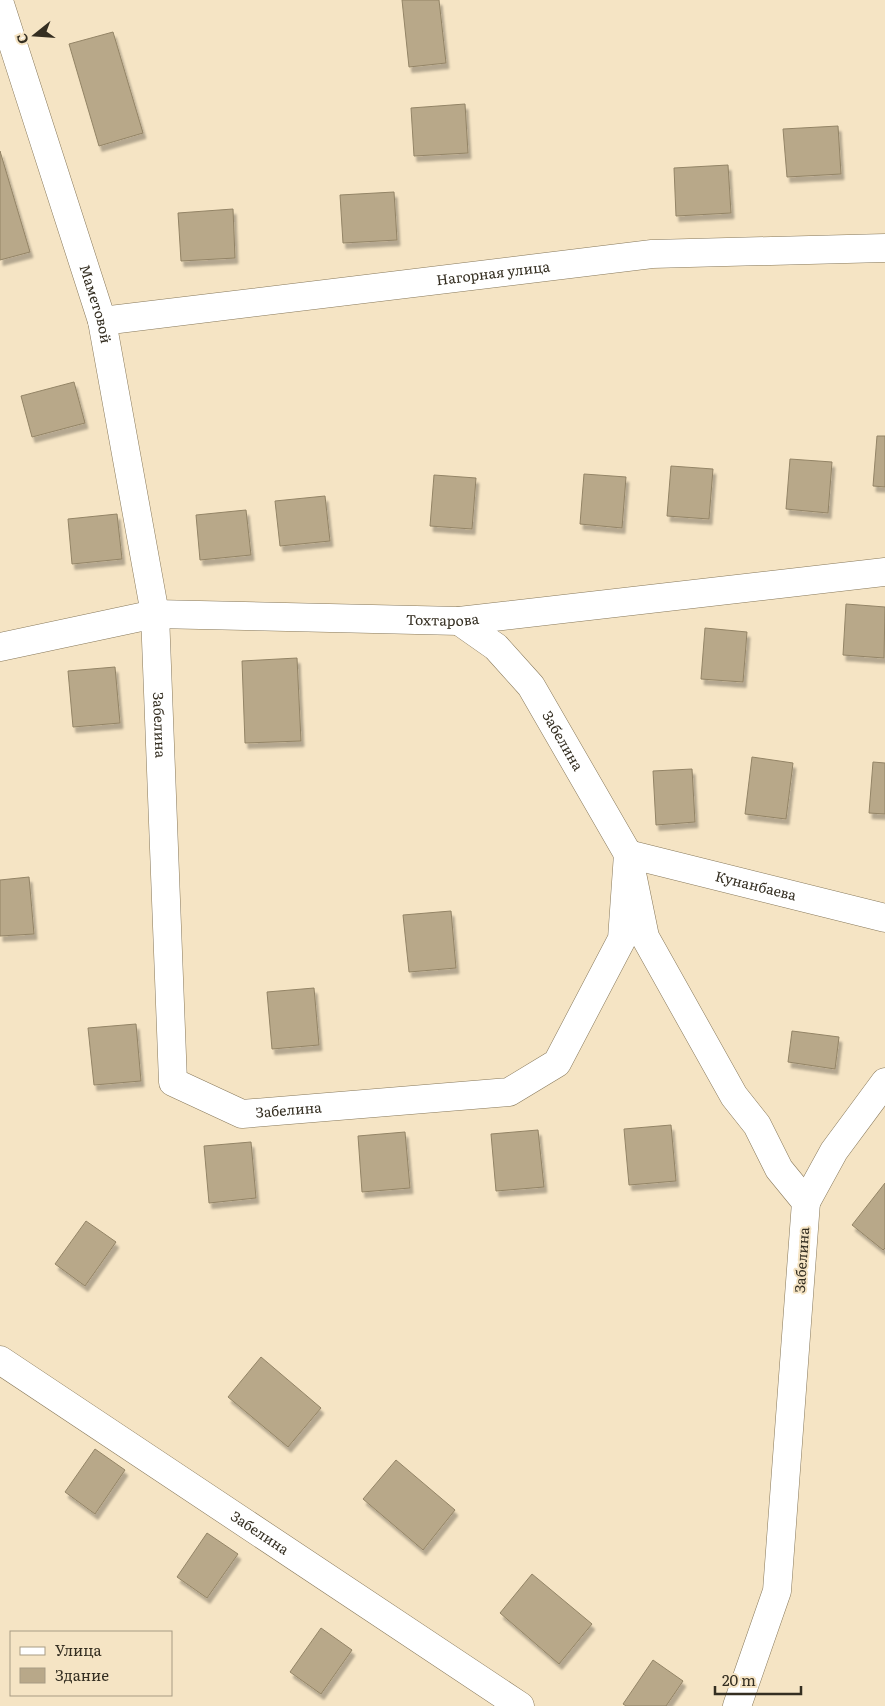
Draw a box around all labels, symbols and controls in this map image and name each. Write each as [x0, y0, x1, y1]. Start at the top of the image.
north arrow [10, 10, 60, 60]
text: С [11, 31, 33, 47]
street label: Нагорная улица [435, 255, 551, 289]
street label: Маметовой [75, 262, 117, 345]
street label: Тохтарова [406, 608, 480, 630]
street label: Забелина [149, 692, 172, 759]
street label: Забелина [538, 707, 589, 774]
street label: Кунанбаева [713, 865, 799, 905]
street label: Забелина [255, 1096, 323, 1122]
street label: Забелина [789, 1226, 813, 1294]
street label: Забелина [227, 1505, 294, 1559]
legend [10, 1631, 172, 1696]
text: Улица [55, 1638, 103, 1661]
text: Здание [55, 1663, 109, 1686]
scale bar [715, 1664, 801, 1696]
text: 20 m [722, 1668, 756, 1691]

